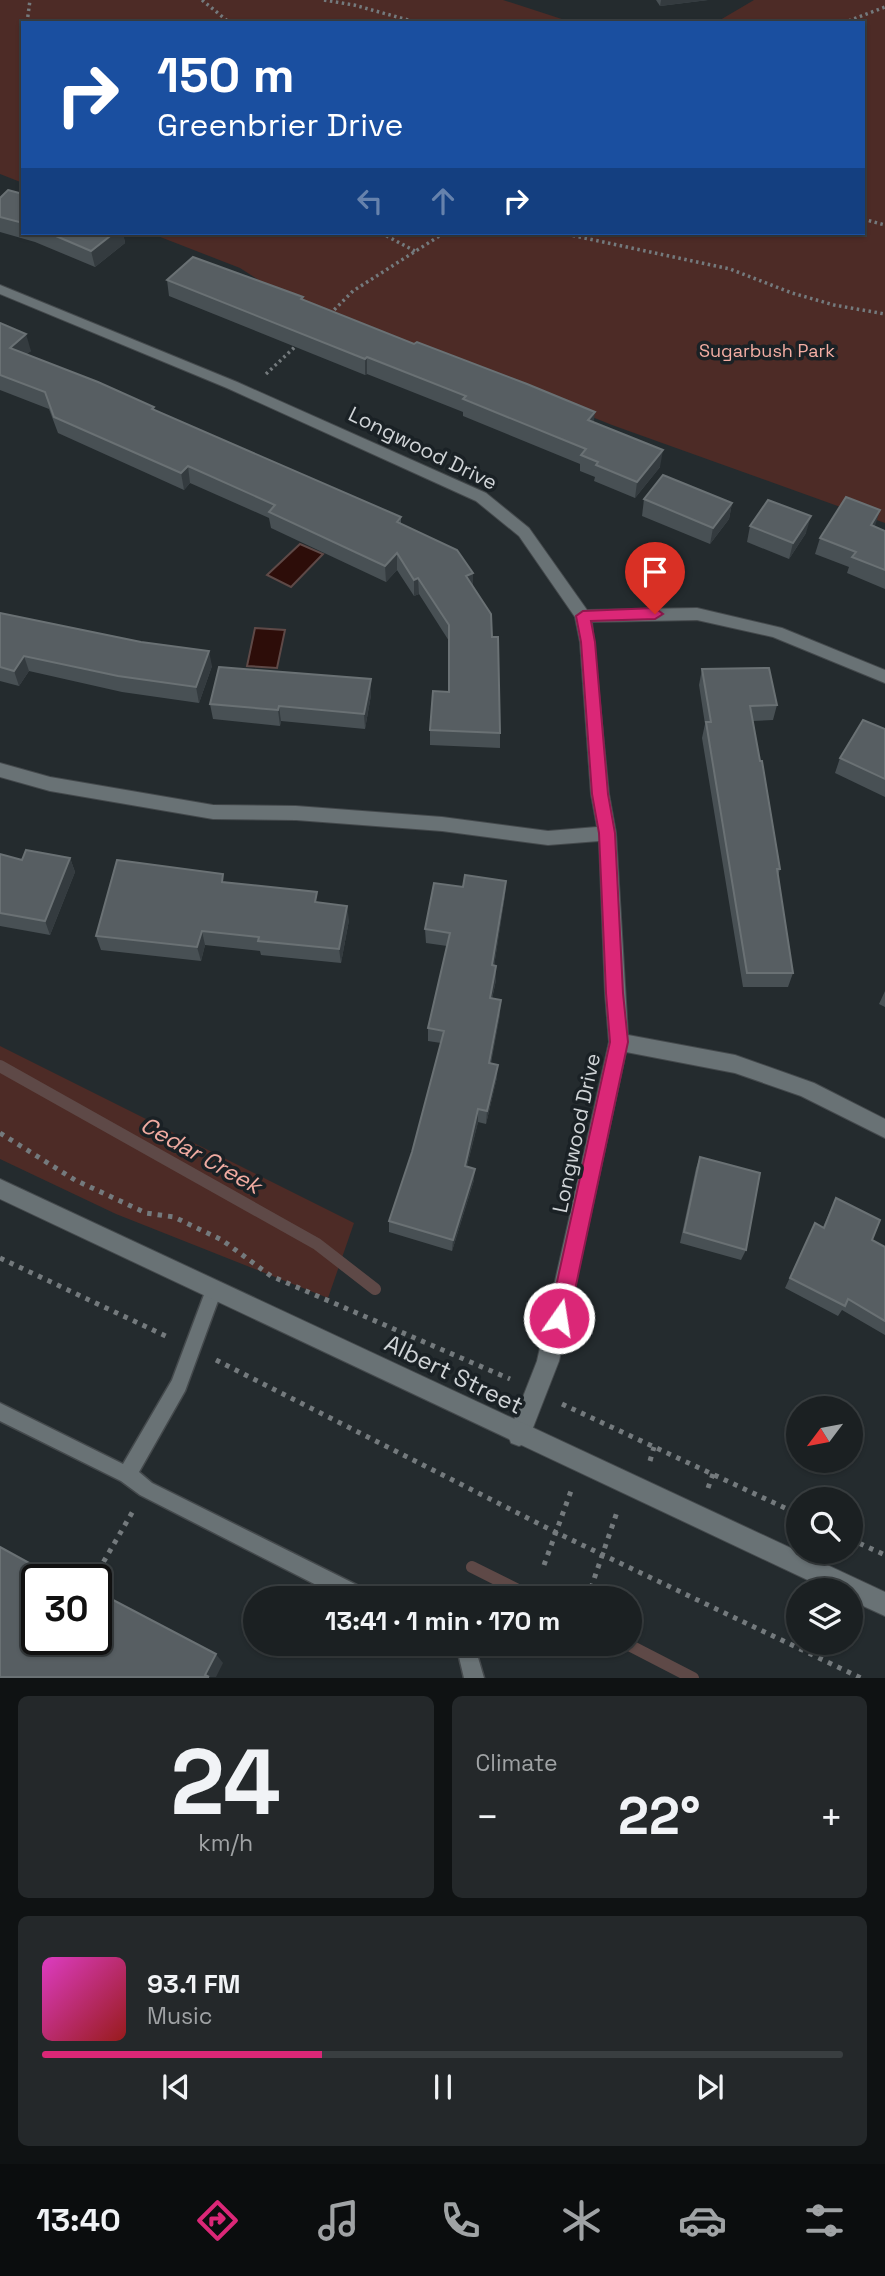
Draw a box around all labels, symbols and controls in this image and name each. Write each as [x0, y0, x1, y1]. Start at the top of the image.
text: 150 m [157, 44, 295, 106]
icon: right [42, 49, 133, 140]
text: Greenbrier Drive [157, 105, 404, 145]
icon: left [351, 182, 389, 220]
icon: ahead [424, 182, 462, 220]
icon: right [497, 182, 535, 220]
park label: Sugarbush Park [699, 339, 835, 362]
street label: Longwood Drive [344, 400, 502, 496]
pin [625, 542, 685, 614]
icon: arrive [636, 553, 674, 591]
street label: Longwood Drive [546, 1051, 606, 1215]
water label: Cedar Creek [135, 1109, 269, 1202]
position arrow [522, 1281, 596, 1355]
street label: Albert Street [380, 1327, 528, 1421]
north arrow [786, 1396, 863, 1474]
map controls [786, 1396, 863, 1655]
button: search [786, 1487, 863, 1564]
speed limit sign: 30 [21, 1564, 112, 1655]
button: layers [786, 1578, 863, 1655]
text: 13:41 · 1 min · 170 m [325, 1604, 560, 1638]
text: 24 [171, 1724, 281, 1841]
text: Climate [476, 1748, 558, 1778]
text: 22° [618, 1783, 700, 1849]
text: − [476, 1793, 499, 1841]
text: + [819, 1793, 843, 1841]
text: km/h [198, 1828, 253, 1858]
text: 93.1 FM [147, 1967, 240, 2001]
text: Music [147, 2001, 212, 2031]
icon: previous [157, 2068, 195, 2106]
icon: pause [424, 2068, 462, 2106]
icon: next [691, 2068, 729, 2106]
icon: directions [193, 2196, 242, 2245]
icon: music [314, 2196, 363, 2245]
icon: phone [436, 2196, 485, 2245]
icon: climate [557, 2196, 606, 2245]
icon: car [678, 2196, 727, 2245]
icon: filters [800, 2196, 849, 2245]
text: 13:40 [36, 2200, 121, 2240]

